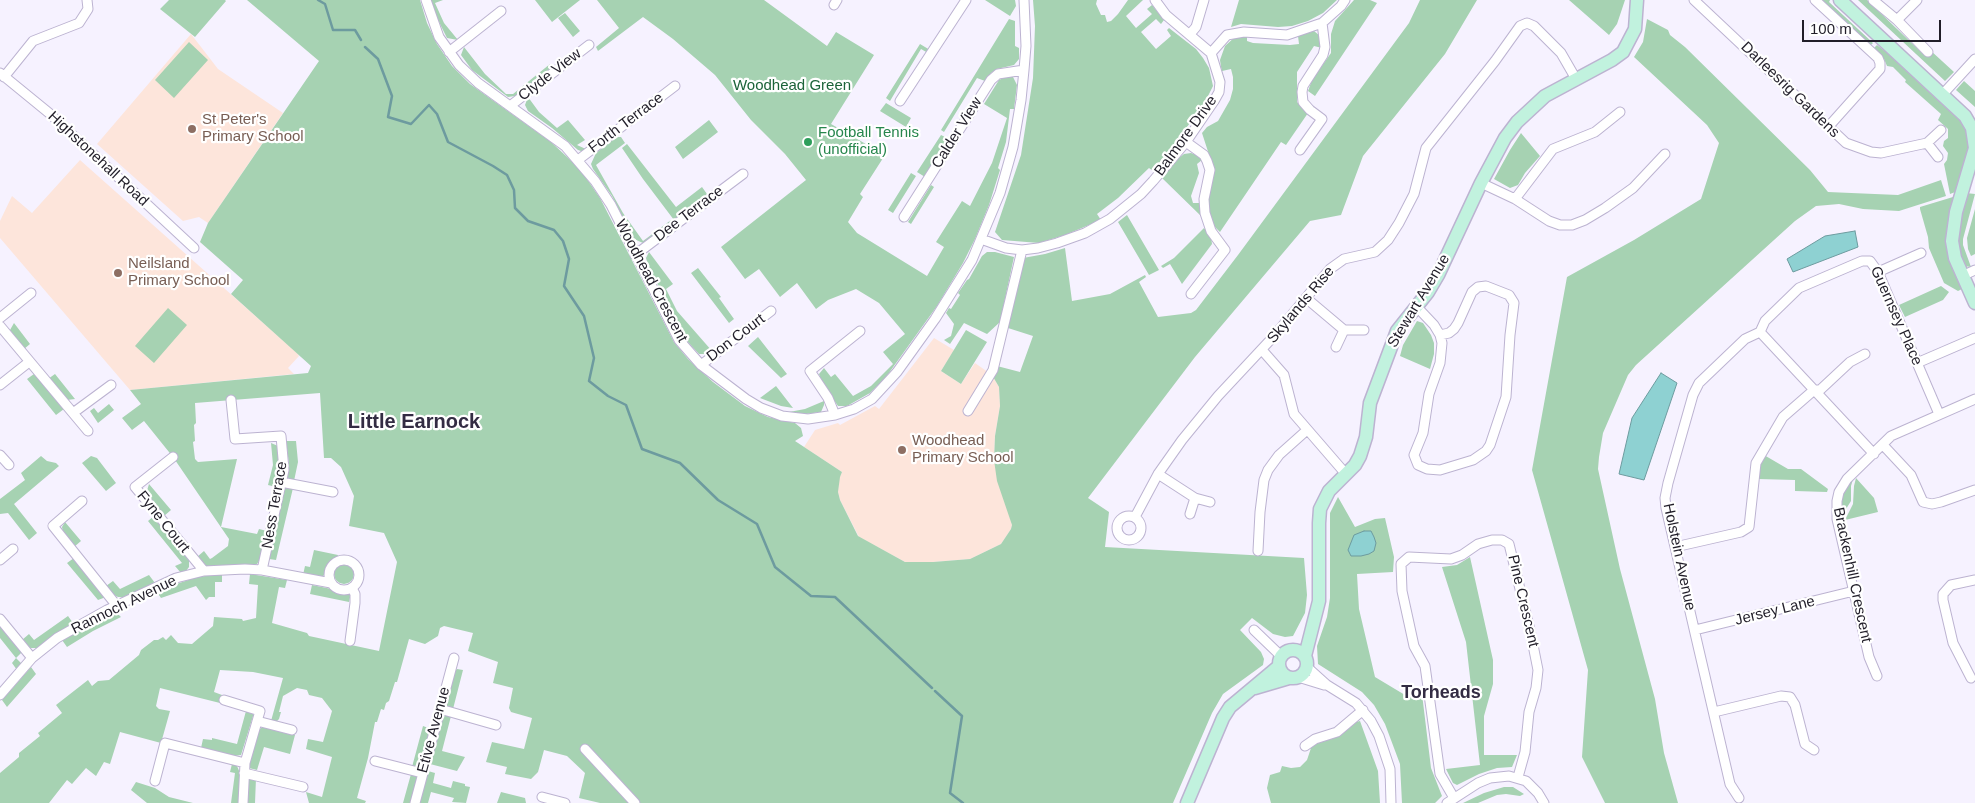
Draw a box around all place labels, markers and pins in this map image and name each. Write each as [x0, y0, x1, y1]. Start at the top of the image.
place label: St Peter's Primary School [202, 111, 304, 146]
marker: St Peter's Primary School [186, 123, 198, 135]
place label: Football Tennis (unofficial) [818, 124, 919, 159]
marker: Football Tennis (unofficial) [802, 136, 814, 148]
place label: Neilsland Primary School [128, 255, 230, 290]
marker: Neilsland Primary School [112, 267, 124, 279]
place label: Woodhead Primary School [912, 432, 1014, 467]
marker: Woodhead Primary School [896, 444, 908, 456]

